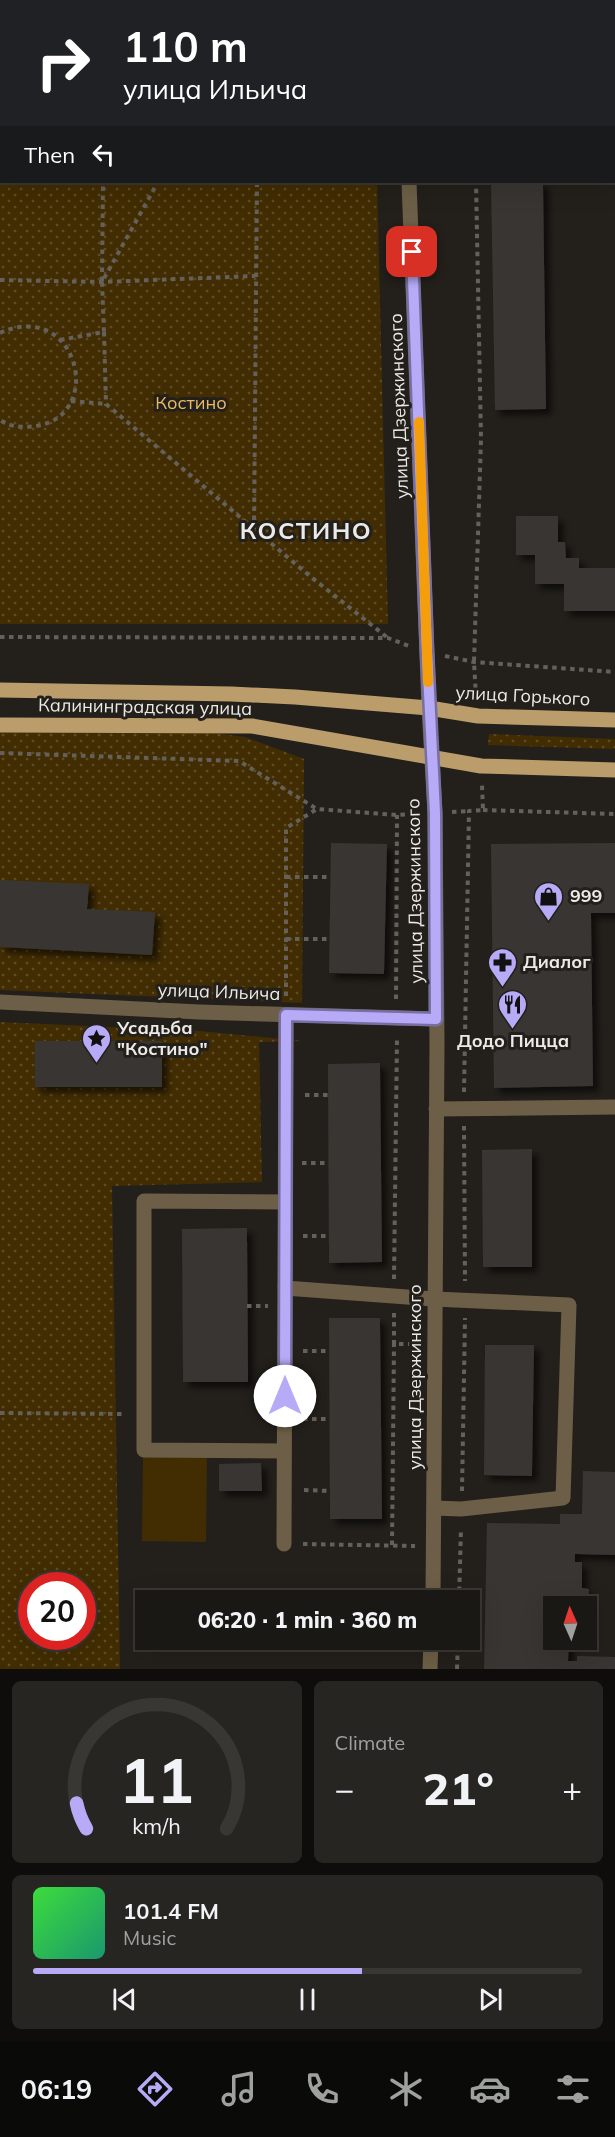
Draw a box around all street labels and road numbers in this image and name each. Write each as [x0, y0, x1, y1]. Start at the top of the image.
street label: улица Дзержинского [384, 313, 413, 499]
street label: улица Горького [455, 680, 591, 711]
street label: Калининградская улица [38, 693, 252, 720]
street label: улица Дзержинского [401, 798, 428, 984]
street label: улица Ильича [157, 978, 281, 1005]
street label: улица Дзержинского [403, 1284, 426, 1470]

